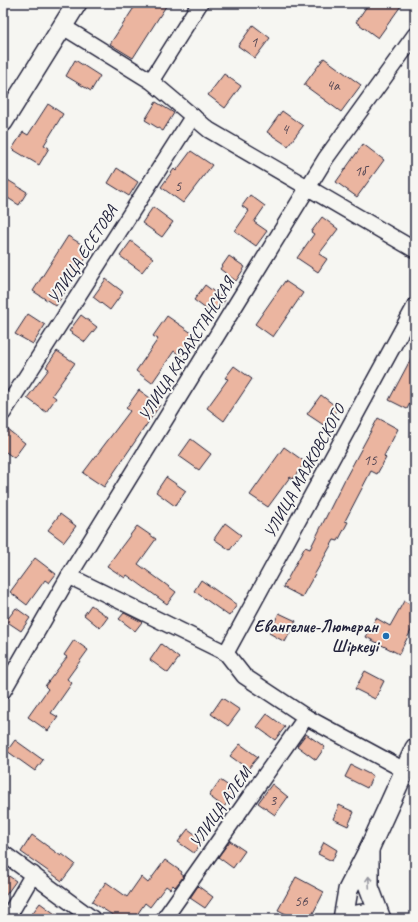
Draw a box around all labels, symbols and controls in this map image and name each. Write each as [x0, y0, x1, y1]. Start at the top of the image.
house number: 1 [251, 33, 259, 52]
house number: 4а [326, 76, 341, 95]
house number: 4 [282, 120, 290, 139]
house number: 1б [354, 162, 370, 181]
house number: 5 [175, 177, 183, 196]
street label: УЛИЦА ЕСЕТОВА [43, 200, 123, 307]
street label: УЛИЦА КАЗАХСТАНСКАЯ [134, 272, 240, 425]
street label: УЛИЦА МАЯКОВСКОГО [259, 400, 351, 542]
house number: 15 [363, 451, 378, 470]
place label: Евангелие-Лютеран Шіркеуі [254, 616, 381, 657]
marker: Евангелие-Лютеран Шіркеуі [381, 631, 391, 641]
street label: УЛИЦА АЛЕМ [185, 762, 257, 852]
house number: 3 [270, 791, 278, 810]
one-way arrow [366, 876, 373, 889]
house number: 56 [294, 892, 309, 911]

